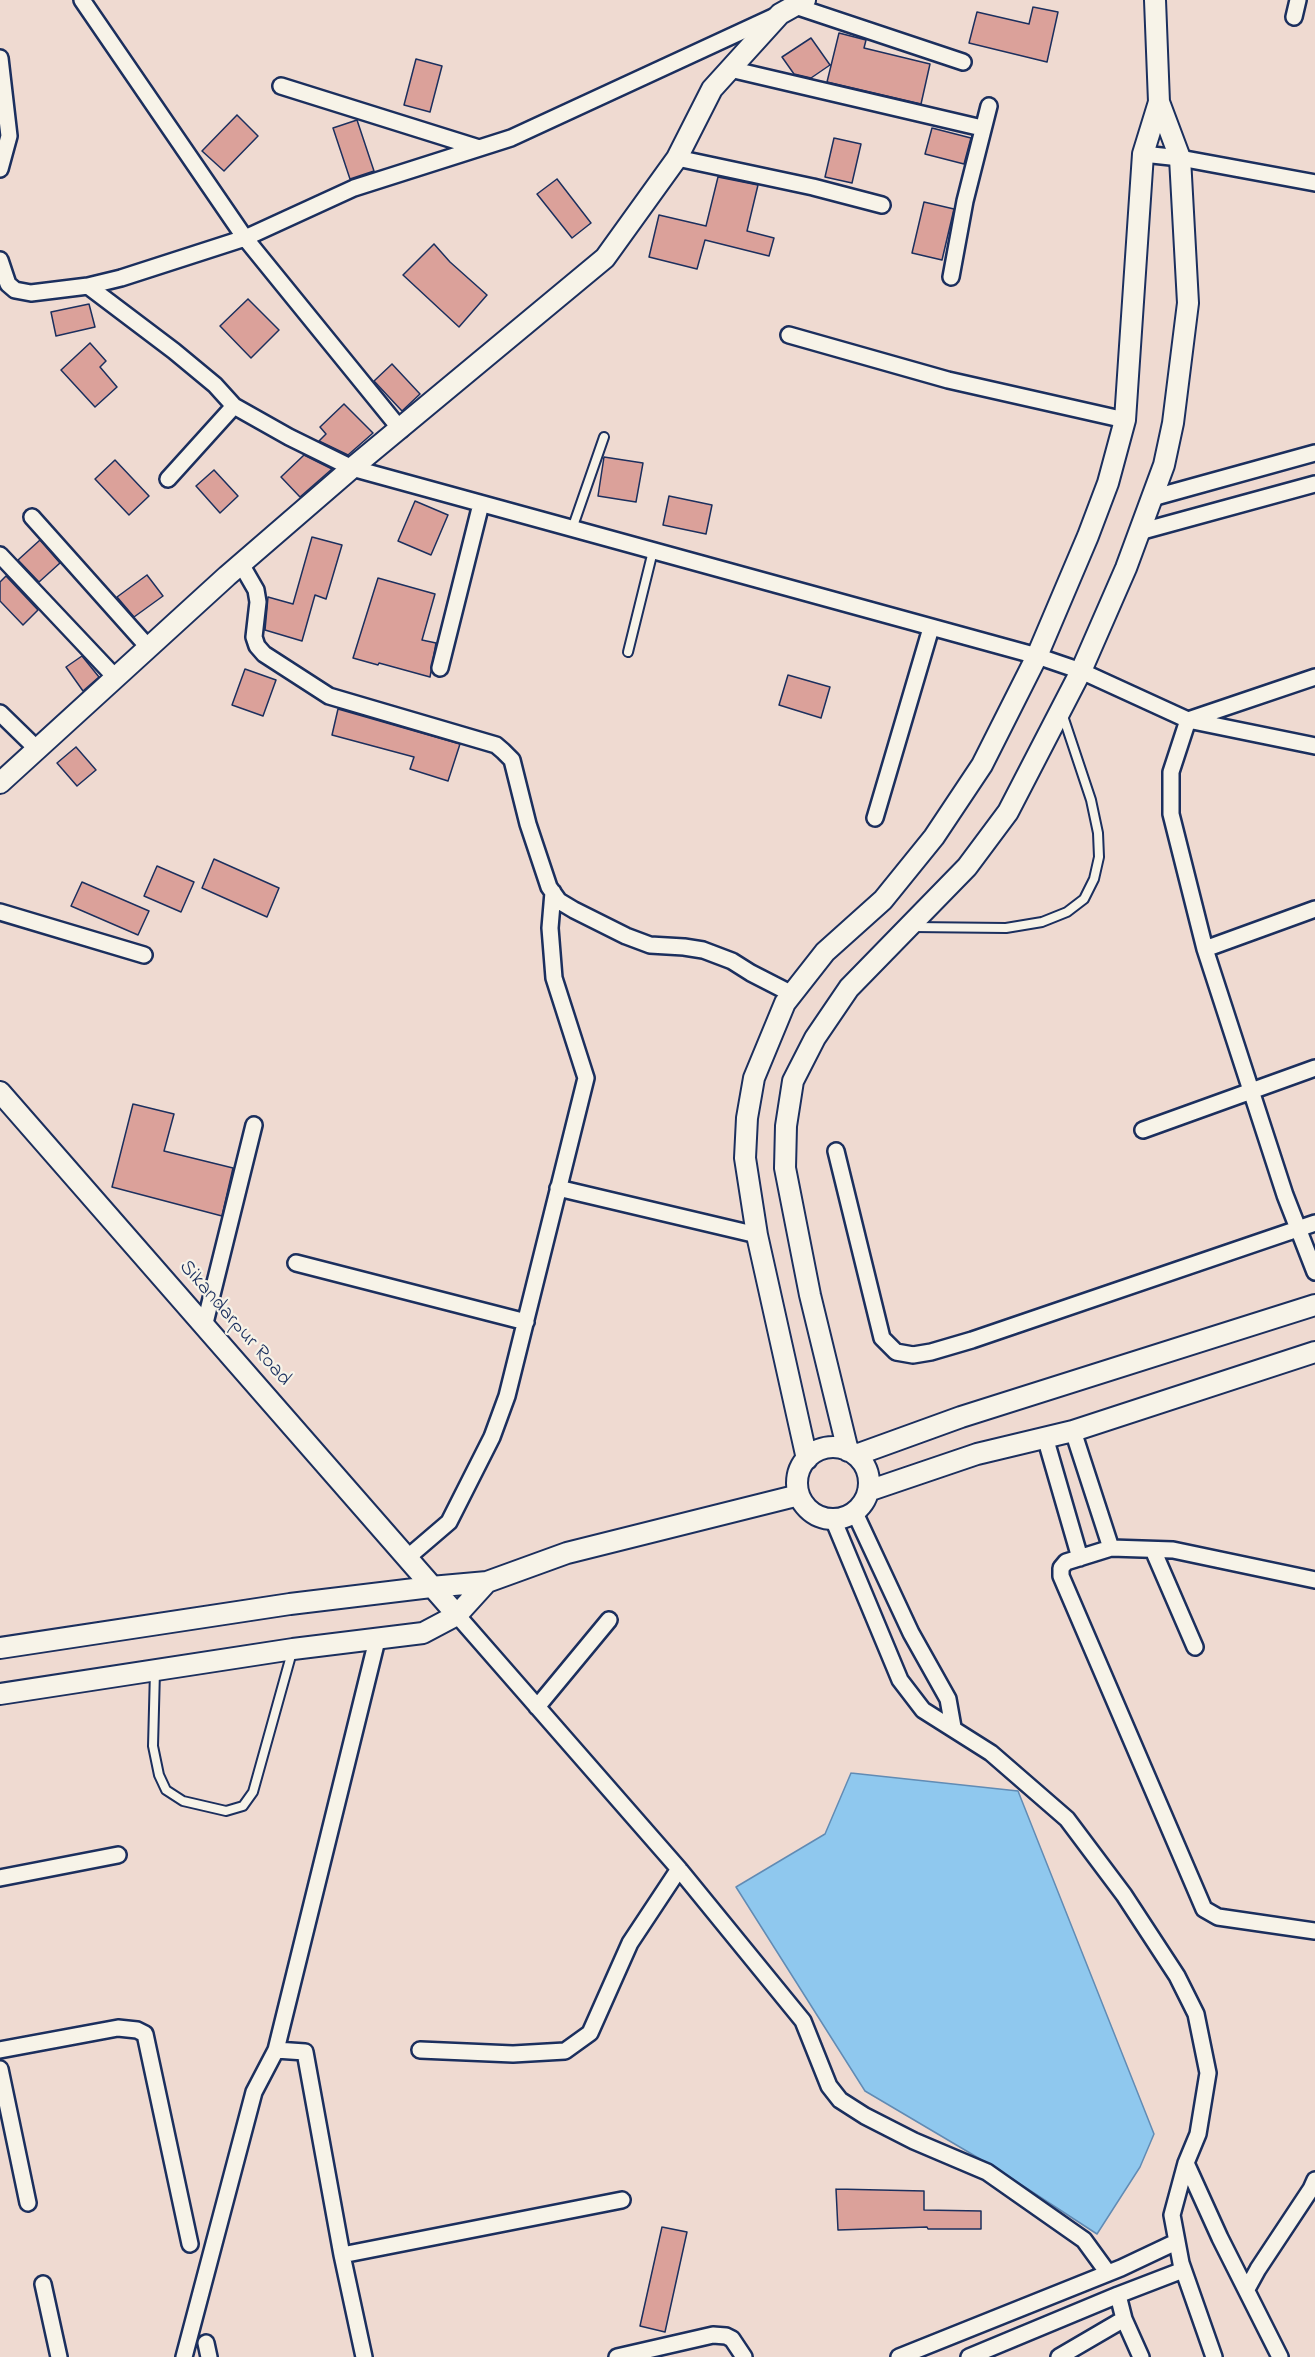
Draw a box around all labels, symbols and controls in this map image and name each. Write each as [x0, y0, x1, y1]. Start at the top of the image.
street label: Sikandarpur Road [172, 1256, 296, 1392]

